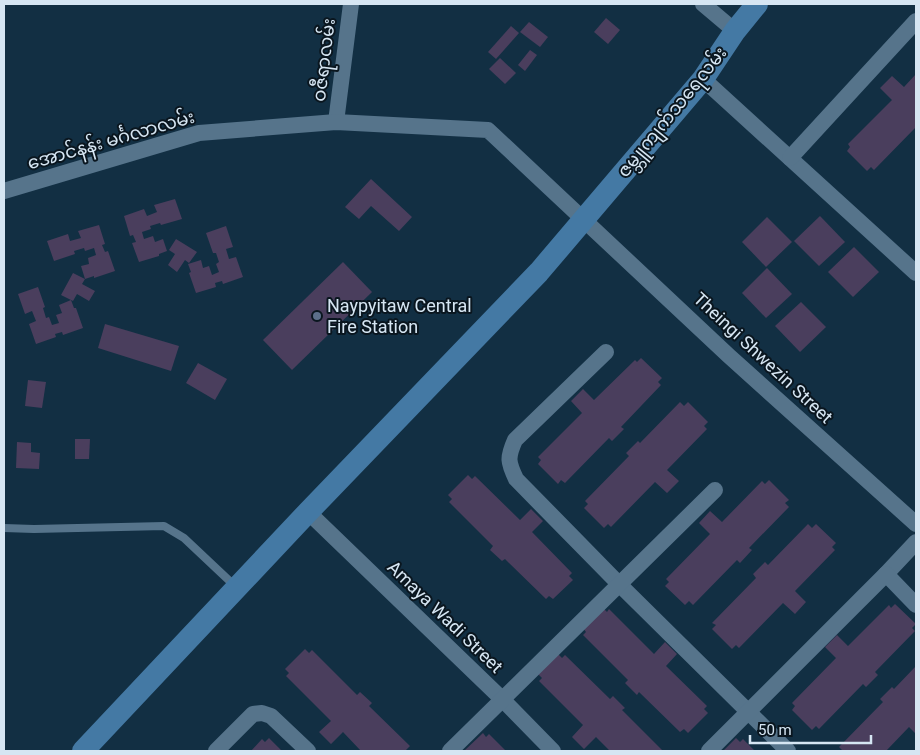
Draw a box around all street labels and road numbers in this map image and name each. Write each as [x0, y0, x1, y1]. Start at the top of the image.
street label: ဝဇီရာလမ်း [305, 17, 344, 103]
street label: ဇမ္ဘူကျက်သရေလမ်း [611, 41, 735, 184]
street label: အောင်နန်း မင်္ဂလာလမ်း [24, 104, 198, 178]
street label: Theingi Shwezin Street [690, 288, 837, 428]
street label: Amaya Wadi Street [383, 556, 507, 677]

